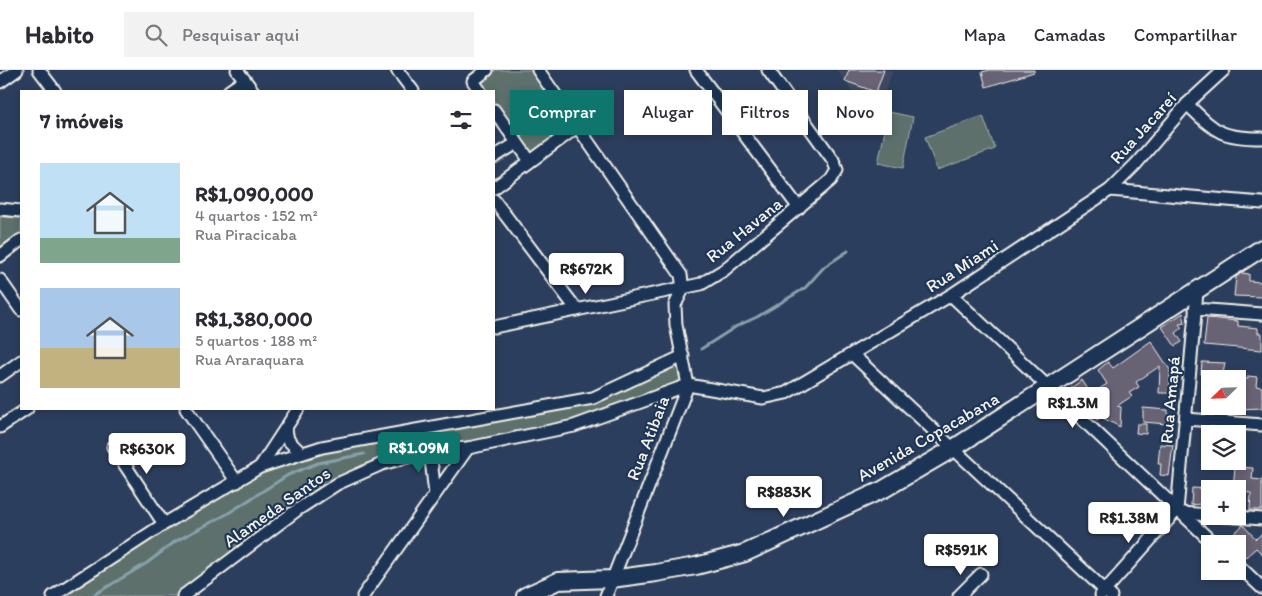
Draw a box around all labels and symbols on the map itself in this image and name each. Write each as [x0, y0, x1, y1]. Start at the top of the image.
street label: Rua Jacareí [1105, 87, 1181, 168]
street label: Rua Havana [701, 193, 787, 267]
street label: Rua Miami [922, 234, 1002, 298]
pin: R$672K [545, 252, 627, 295]
street label: Rua Amapá [1155, 355, 1185, 445]
north arrow [1201, 370, 1246, 415]
pin: R$1.3M [1032, 386, 1114, 429]
street label: Avenida Copacabana [853, 387, 1003, 487]
street label: Rua Atibaia [622, 392, 675, 484]
pin: R$630K [106, 432, 188, 475]
pin: R$1.09M [373, 432, 465, 474]
street label: Alameda Santos [219, 462, 335, 552]
pin: R$883K [743, 476, 825, 518]
pin: R$1.38M [1083, 502, 1175, 544]
pin: R$591K [920, 534, 1002, 576]

